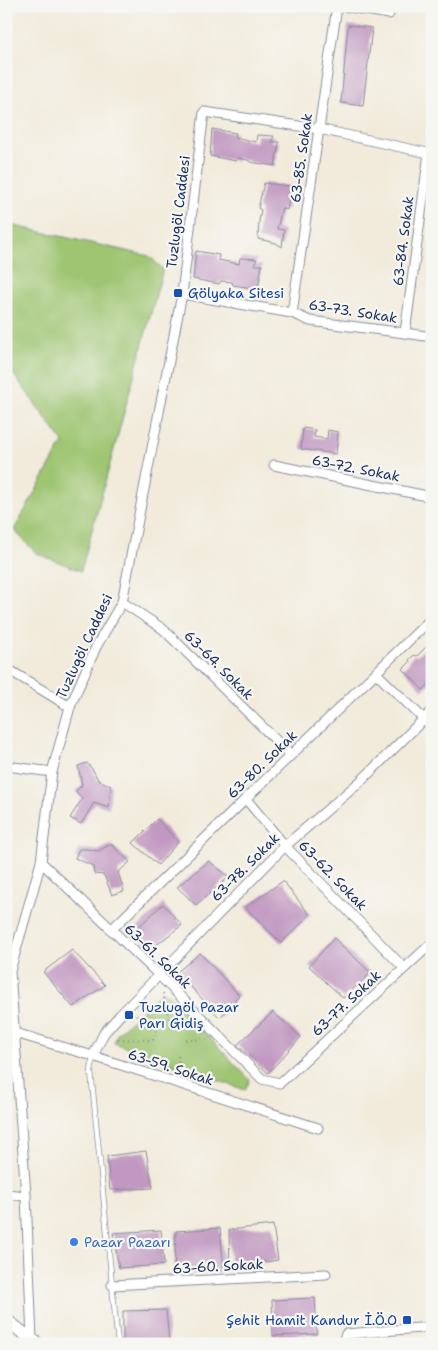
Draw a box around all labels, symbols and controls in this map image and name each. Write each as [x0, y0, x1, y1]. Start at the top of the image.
street label: 63-85. Sokak [286, 112, 316, 204]
street label: Tuzlugöl Caddesi [162, 154, 194, 270]
street label: 63-84. Sokak [389, 195, 417, 287]
place label: Gölyaka Sitesi [188, 284, 284, 302]
marker: Gölyaka Sitesi [172, 287, 184, 299]
street label: 63-73. Sokak [307, 295, 399, 327]
street label: 63-72. Sokak [310, 451, 402, 485]
street label: Tuzlugöl Caddesi [52, 591, 116, 701]
street label: 63-64. Sokak [180, 626, 258, 704]
street label: 63-80. Sokak [223, 726, 301, 802]
street label: 63-78. Sokak [207, 829, 283, 905]
street label: 63-62. Sokak [295, 836, 371, 914]
street label: 63-61. Sokak [121, 919, 195, 993]
street label: 63-77. Sokak [307, 966, 385, 1040]
place label: Tuzlugöl Pazar Parı Gidiş [139, 998, 240, 1032]
marker: Tuzlugöl Pazar Parı Gidiş [123, 1009, 135, 1021]
street label: 63-59. Sokak [126, 1045, 216, 1089]
place label: Pazar Pazarı [84, 1233, 171, 1251]
marker: Pazar Pazarı [68, 1236, 80, 1248]
street label: 63-60. Sokak [172, 1255, 264, 1277]
place label: Şehit Hamit Kandur İ.Ö.O [226, 1311, 397, 1329]
marker: Şehit Hamit Kandur İ.Ö.O [401, 1314, 413, 1326]

